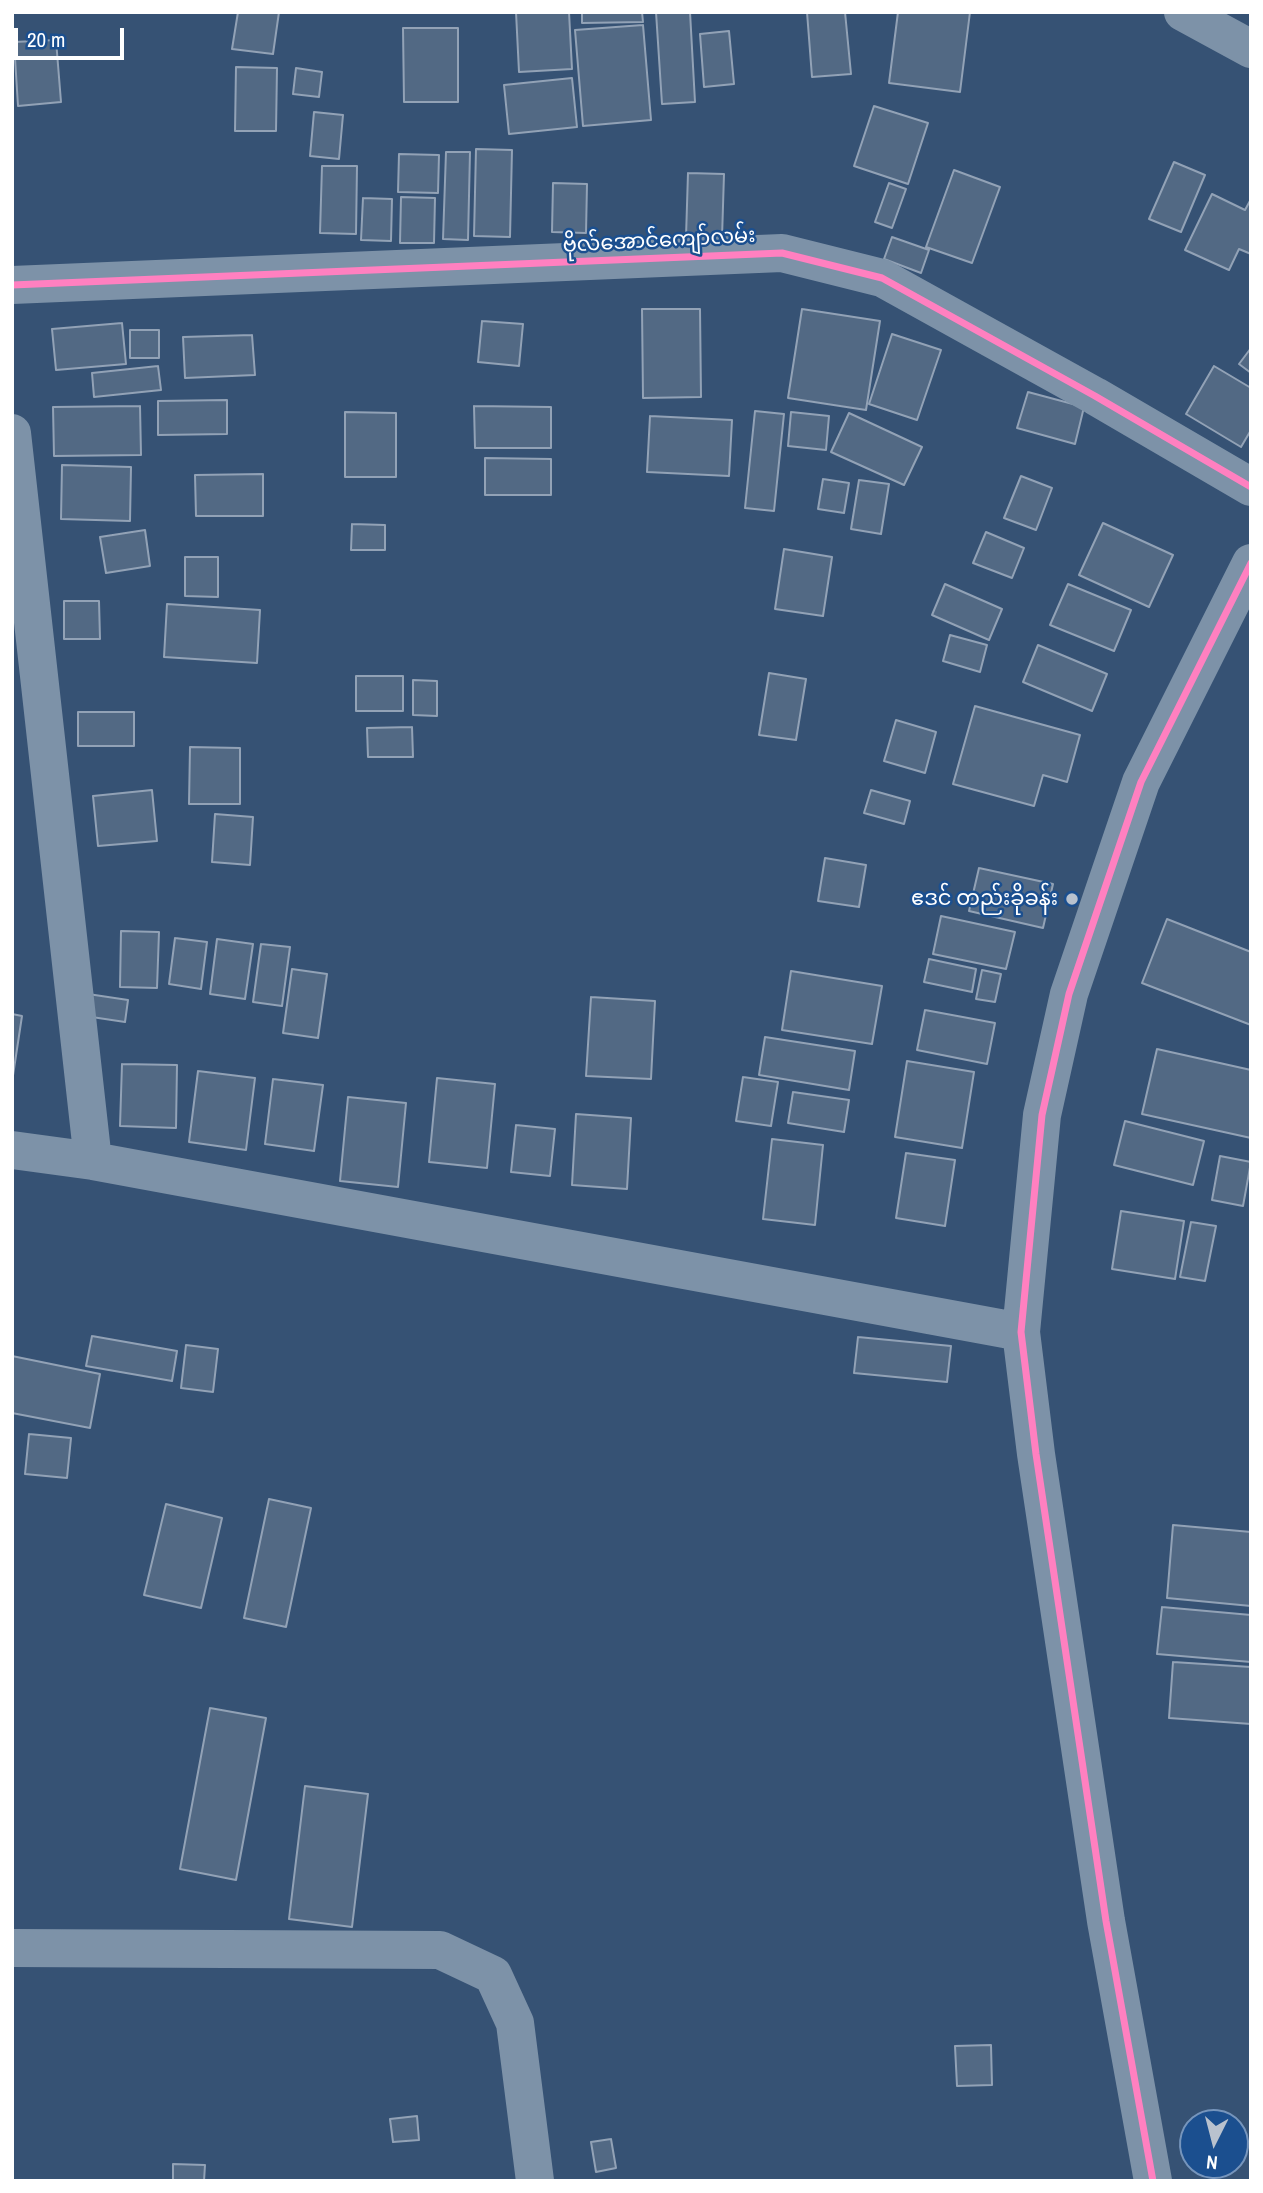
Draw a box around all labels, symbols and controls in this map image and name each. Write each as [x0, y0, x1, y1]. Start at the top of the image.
scale bar [18, 14, 128, 58]
text: 20 m [27, 25, 65, 54]
street label: ဗိုလ်အောင်ကျော်လမ်း [562, 223, 756, 259]
place label: ဧဒင် တည်းခိုခန်း [911, 886, 1058, 912]
marker: ဧဒင် တည်းခိုခန်း [1064, 891, 1080, 907]
north arrow [1179, 2109, 1249, 2179]
text: N [1205, 2149, 1219, 2176]

